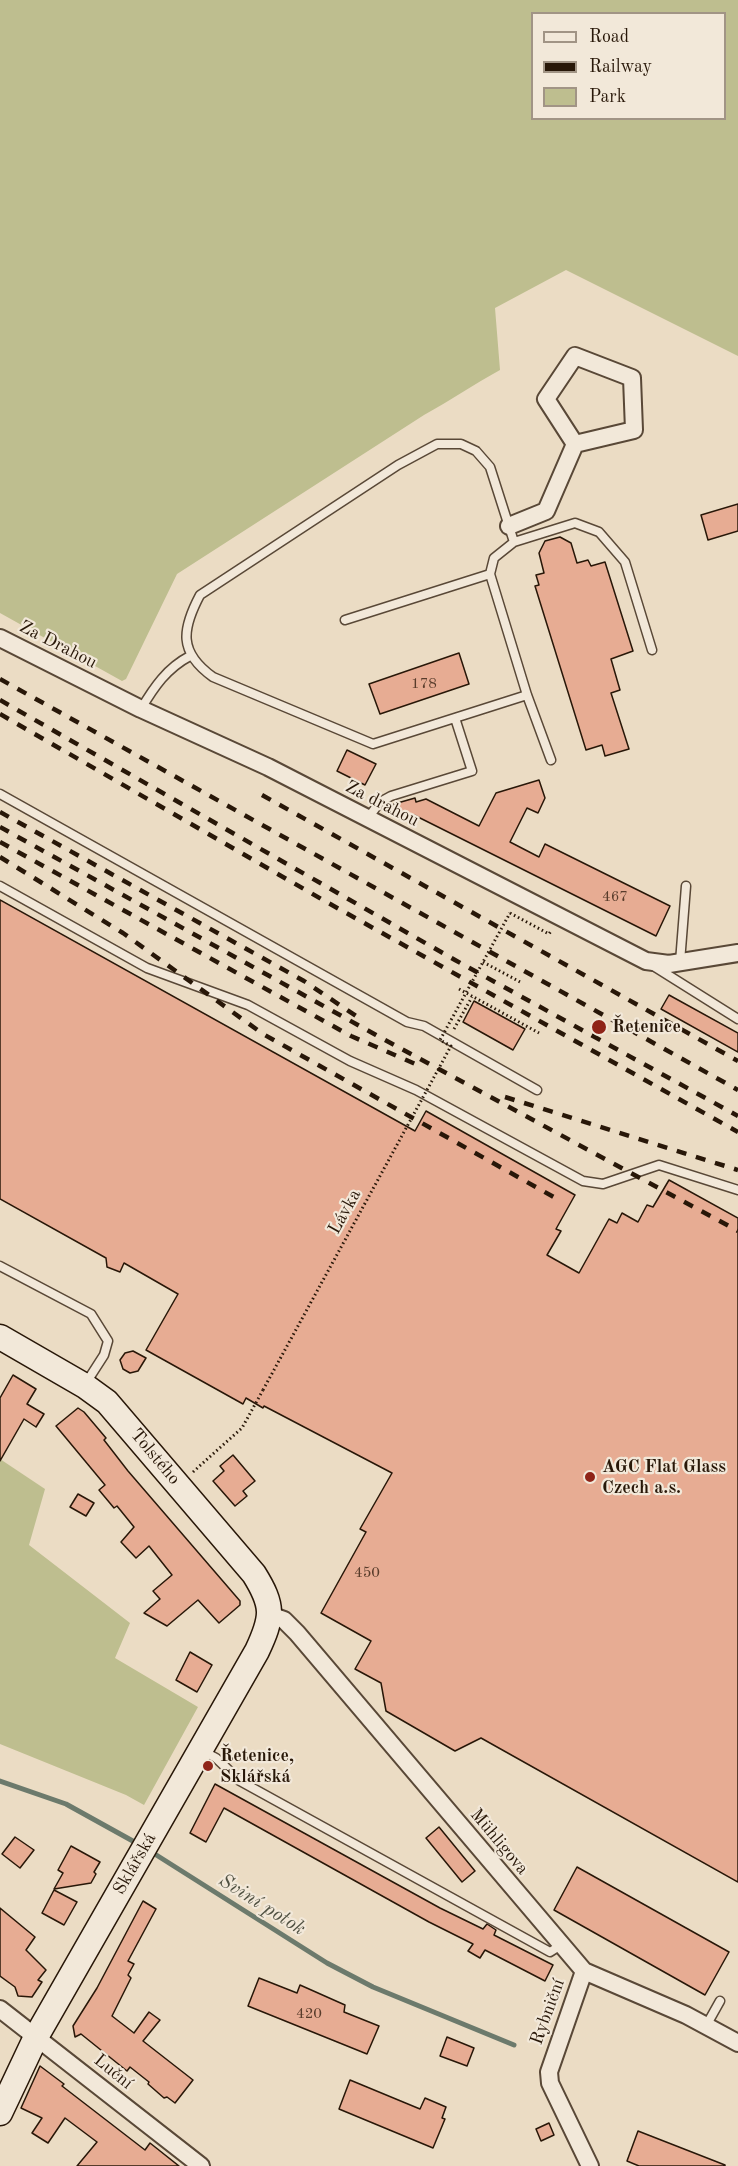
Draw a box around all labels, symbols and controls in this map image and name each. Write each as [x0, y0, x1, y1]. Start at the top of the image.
legend [531, 12, 726, 120]
text: Road [589, 28, 629, 46]
text: Railway [589, 58, 652, 76]
text: Park [589, 88, 626, 106]
street label: Za Drahou [16, 616, 100, 674]
house number: 178 [411, 675, 437, 693]
street label: Za drahou [342, 776, 422, 832]
house number: 467 [602, 888, 628, 906]
place label: Řetenice [612, 1016, 681, 1038]
marker: Řetenice [590, 1018, 608, 1036]
street label: Lávka [324, 1186, 366, 1238]
street label: Tolstého [125, 1425, 185, 1489]
place label: AGC Flat Glass Czech a.s. [602, 1456, 726, 1498]
marker: AGC Flat Glass Czech a.s. [583, 1470, 597, 1484]
house number: 450 [354, 1564, 380, 1582]
place label: Řetenice, Sklářská [220, 1745, 294, 1788]
marker: Řetenice, Sklářská [201, 1759, 215, 1773]
street label: Mühligova [465, 1804, 533, 1880]
street label: Sklářská [109, 1829, 161, 1899]
water label: Sviní potok [214, 1869, 310, 1941]
street label: Rybniční [526, 1976, 570, 2048]
house number: 420 [296, 2005, 322, 2023]
street label: Luční [89, 2050, 137, 2094]

